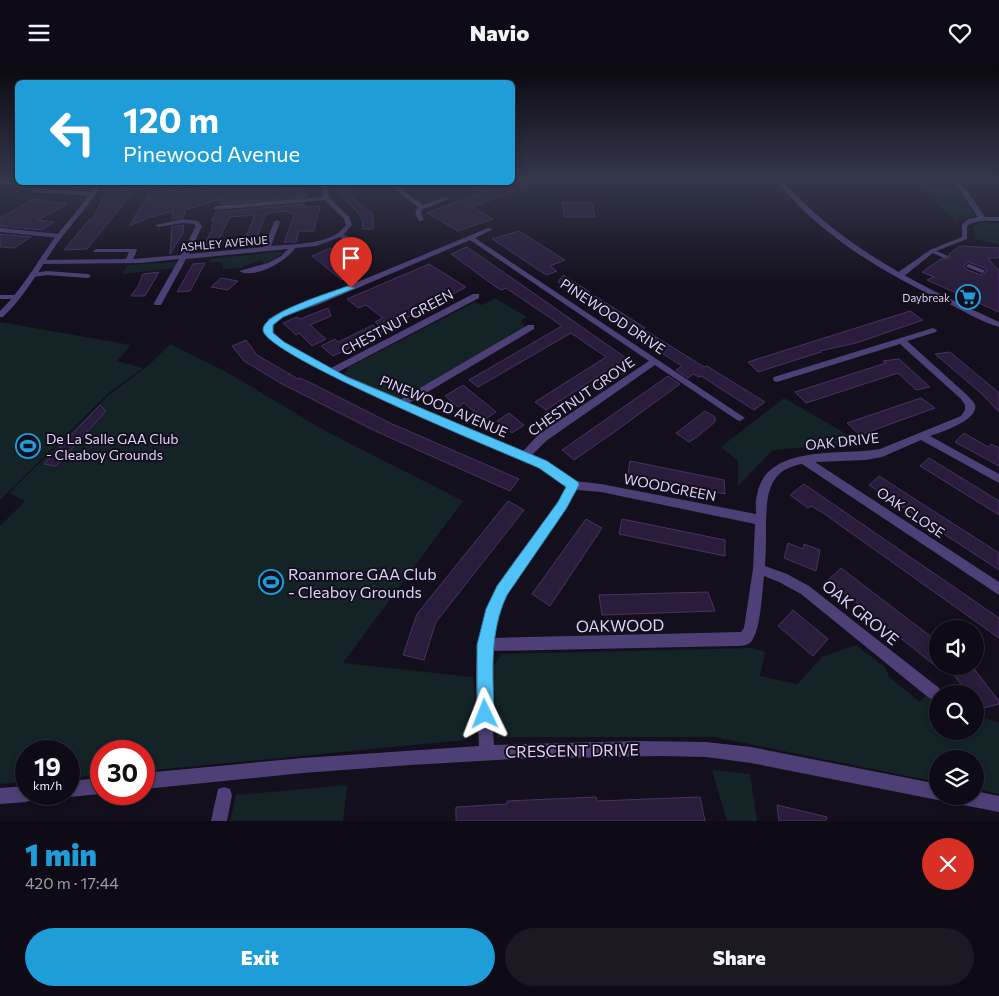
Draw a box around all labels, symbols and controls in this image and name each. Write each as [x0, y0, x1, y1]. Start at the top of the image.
icon: menu [25, 19, 53, 47]
text: Navio [470, 19, 529, 46]
icon: heart [946, 19, 974, 47]
text: 120 m [123, 97, 219, 140]
icon: left [40, 100, 105, 165]
text: Pinewood Avenue [123, 140, 300, 167]
street label: ASHLEY AVENUE [180, 233, 268, 253]
pin [330, 237, 372, 288]
icon: arrive [337, 244, 365, 272]
street label: PINEWOOD DRIVE [557, 275, 669, 357]
supermarket icon: Daybreak [955, 284, 981, 310]
street label: CHESTNUT GREEN [338, 285, 456, 359]
place label: Daybreak [902, 291, 950, 304]
street label: CHESTNUT GROVE [524, 353, 638, 439]
street label: PINEWOOD AVENUE [378, 371, 510, 441]
street label: OAK DRIVE [804, 429, 880, 453]
place label: De La Salle GAA Club - Cleaboy Grounds [46, 430, 179, 463]
sports icon: De La Salle GAA Club - Cleaboy Grounds [15, 433, 41, 459]
street label: WOODGREEN [622, 470, 718, 504]
street label: OAK CLOSE [874, 483, 948, 541]
place label: Roanmore GAA Club - Cleaboy Grounds [288, 564, 437, 601]
sports icon: Roanmore GAA Club - Cleaboy Grounds [258, 569, 284, 595]
street label: OAK GROVE [819, 575, 903, 649]
street label: OAKWOOD [576, 615, 664, 635]
map controls [929, 620, 984, 805]
button: sound [929, 620, 984, 675]
button: search [929, 685, 984, 740]
position arrow [458, 687, 510, 739]
street label: CRESCENT DRIVE [505, 739, 639, 761]
speed limit sign: 30 [90, 740, 155, 805]
button: layers [929, 750, 984, 805]
text: 19 [34, 751, 61, 781]
text: km/h [33, 778, 62, 792]
text: 1 min [25, 835, 97, 872]
button: close [922, 838, 974, 890]
text: 420 m · 17:44 [25, 873, 119, 892]
button: Exit [25, 928, 495, 986]
button: Share [505, 928, 974, 986]

